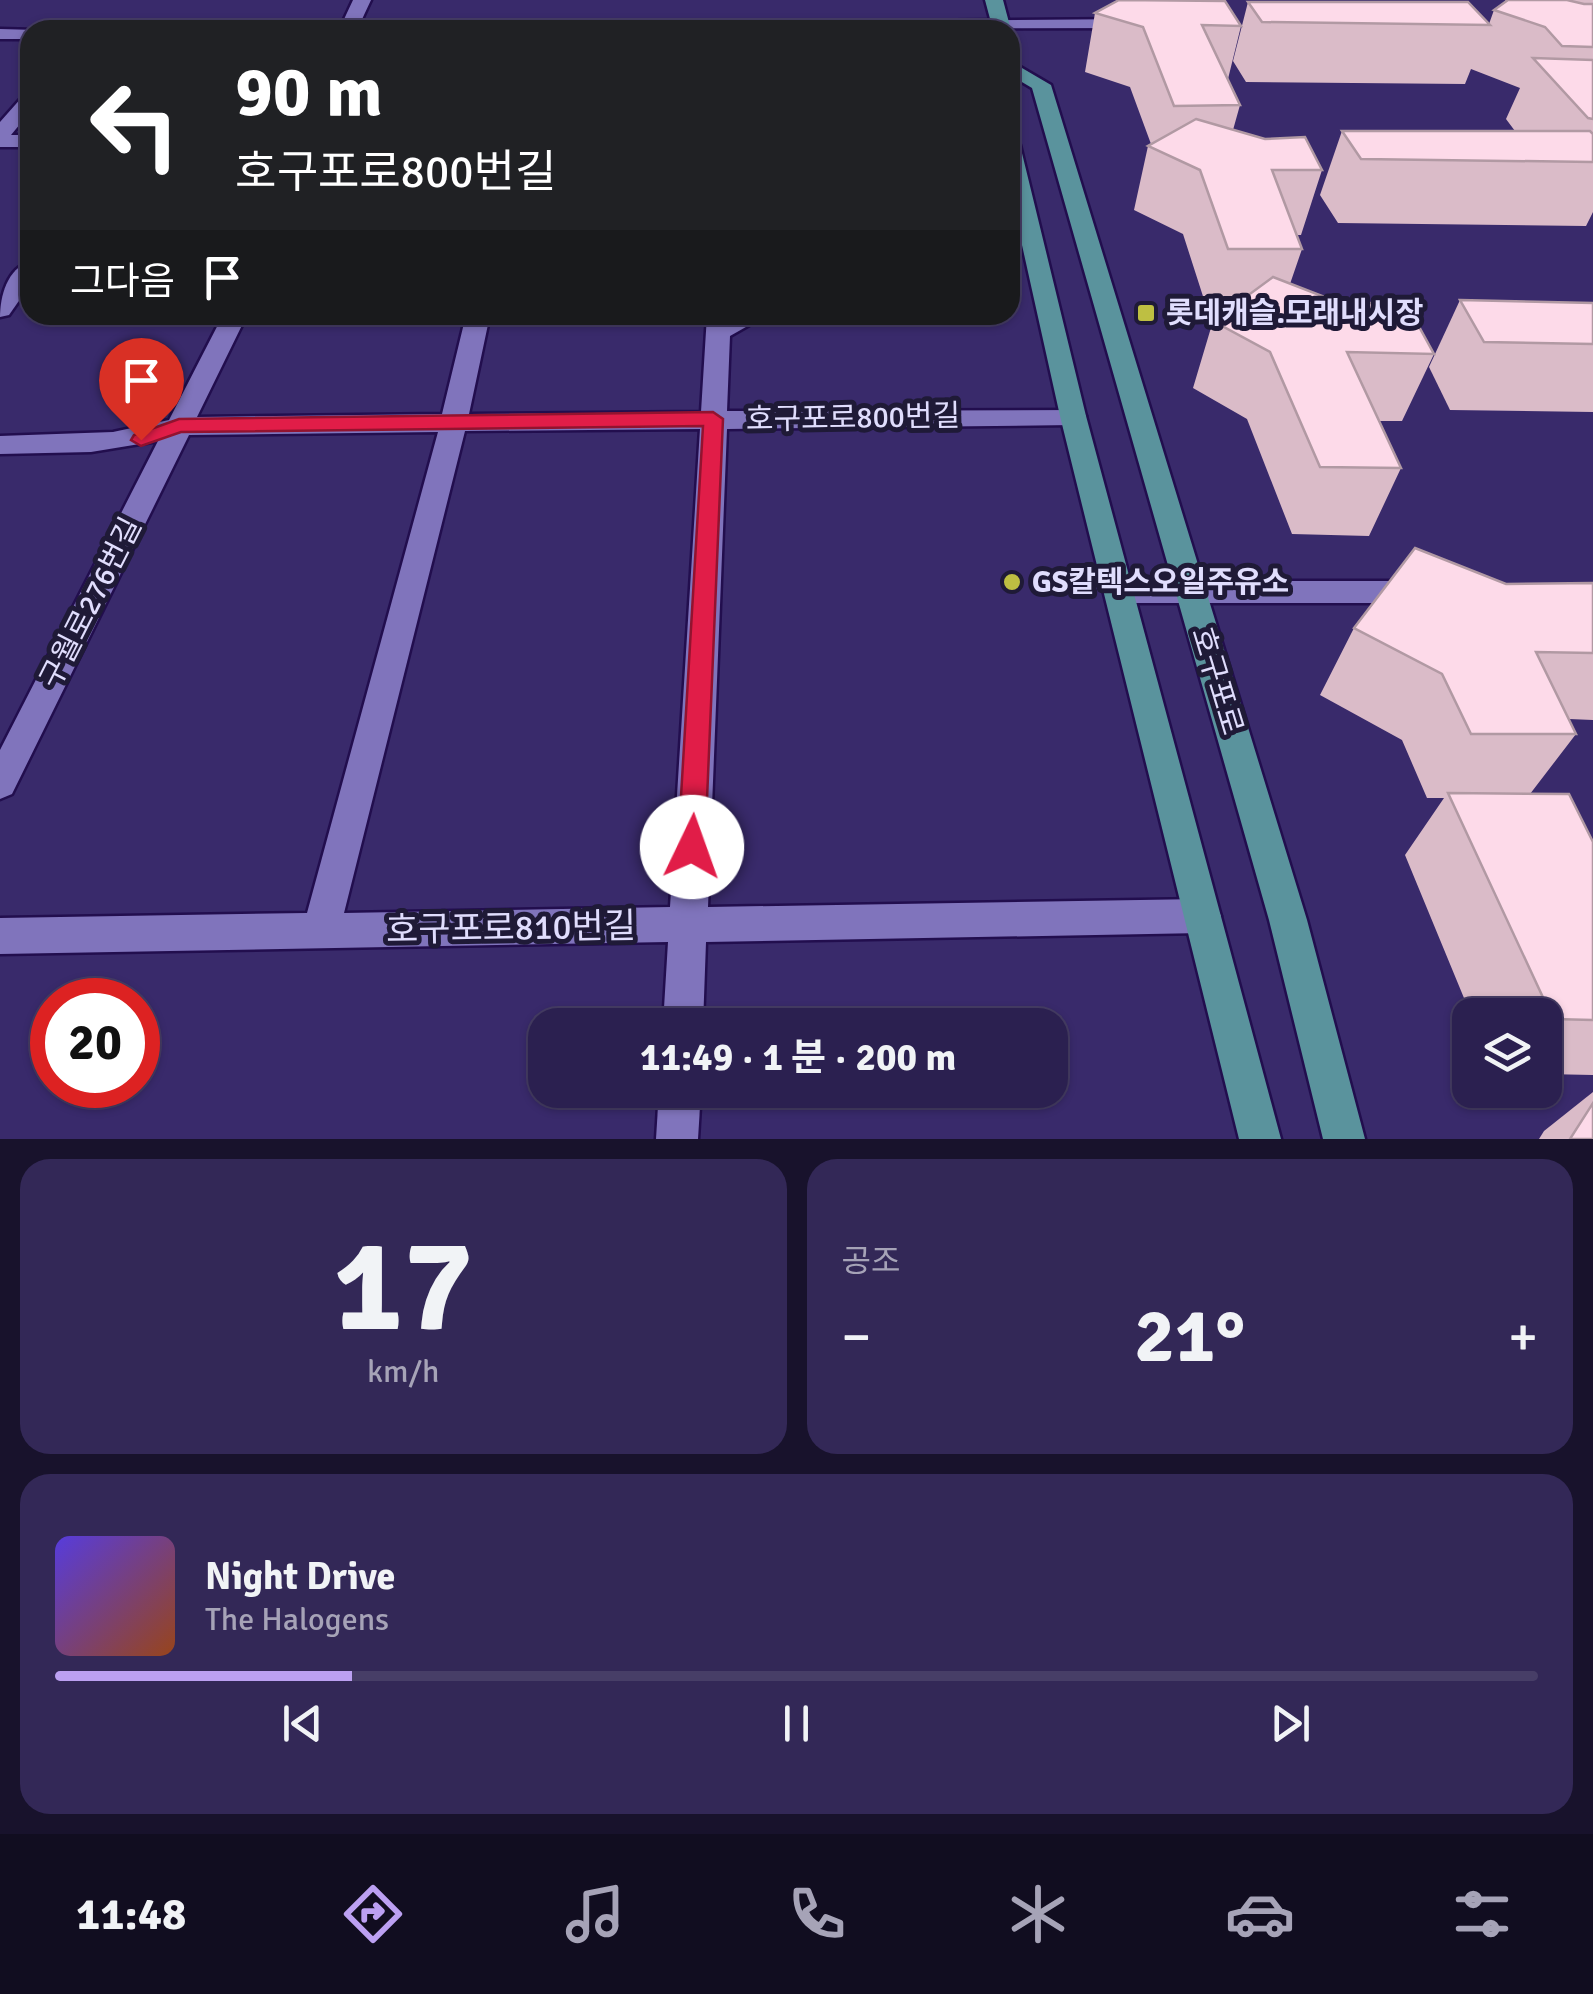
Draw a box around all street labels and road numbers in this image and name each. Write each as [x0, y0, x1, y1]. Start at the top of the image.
street label: 호구포로800번길 [746, 398, 960, 438]
street label: 구월로276번길 [32, 511, 150, 695]
street label: 호구포로 [1183, 623, 1251, 739]
street label: 호구포로810번길 [386, 904, 636, 952]

